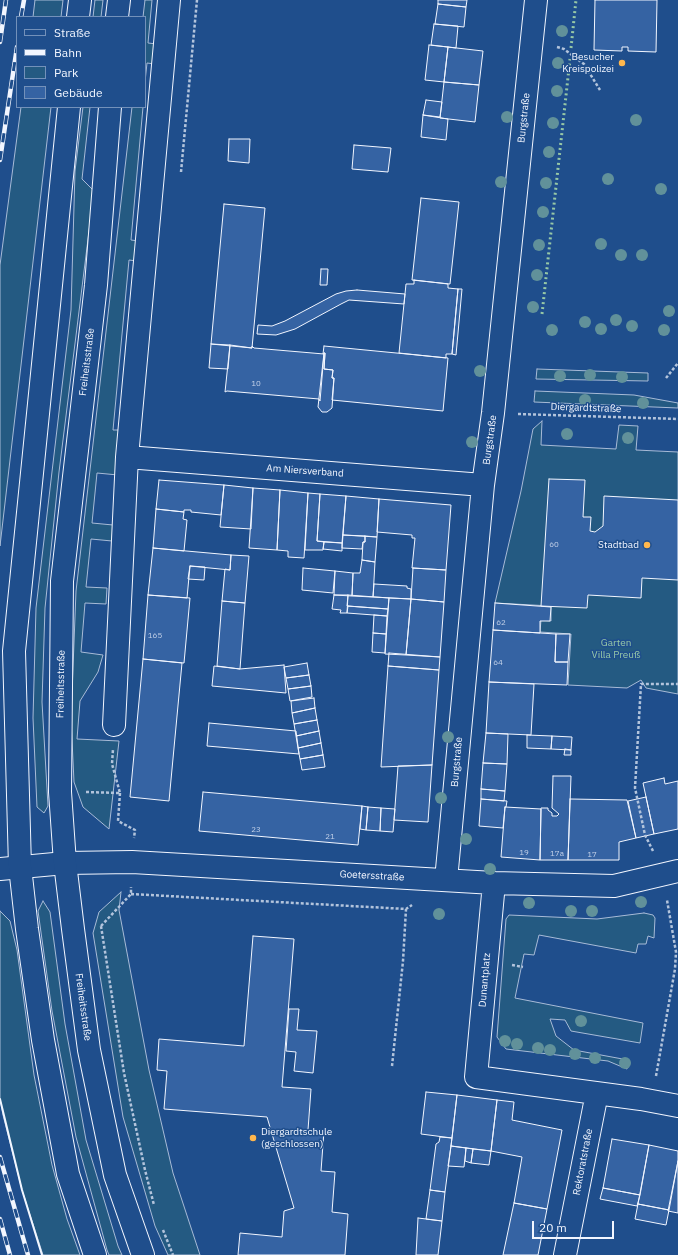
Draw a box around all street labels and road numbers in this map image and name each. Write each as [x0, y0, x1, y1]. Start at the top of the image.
street label: Burgstraße [515, 92, 533, 144]
street label: Freiheitsstraße [77, 327, 97, 397]
street label: Diergardtstraße [550, 401, 622, 415]
street label: Burgstraße [481, 414, 499, 466]
street label: Am Niersverband [266, 462, 344, 480]
street label: Freiheitsstraße [54, 650, 68, 718]
street label: Burgstraße [449, 737, 465, 787]
street label: Goetersstraße [339, 868, 405, 884]
street label: Dunantplatz [477, 952, 493, 1008]
street label: Freiheitsstraße [72, 972, 94, 1042]
street label: Rektoratstraße [571, 1128, 595, 1196]

